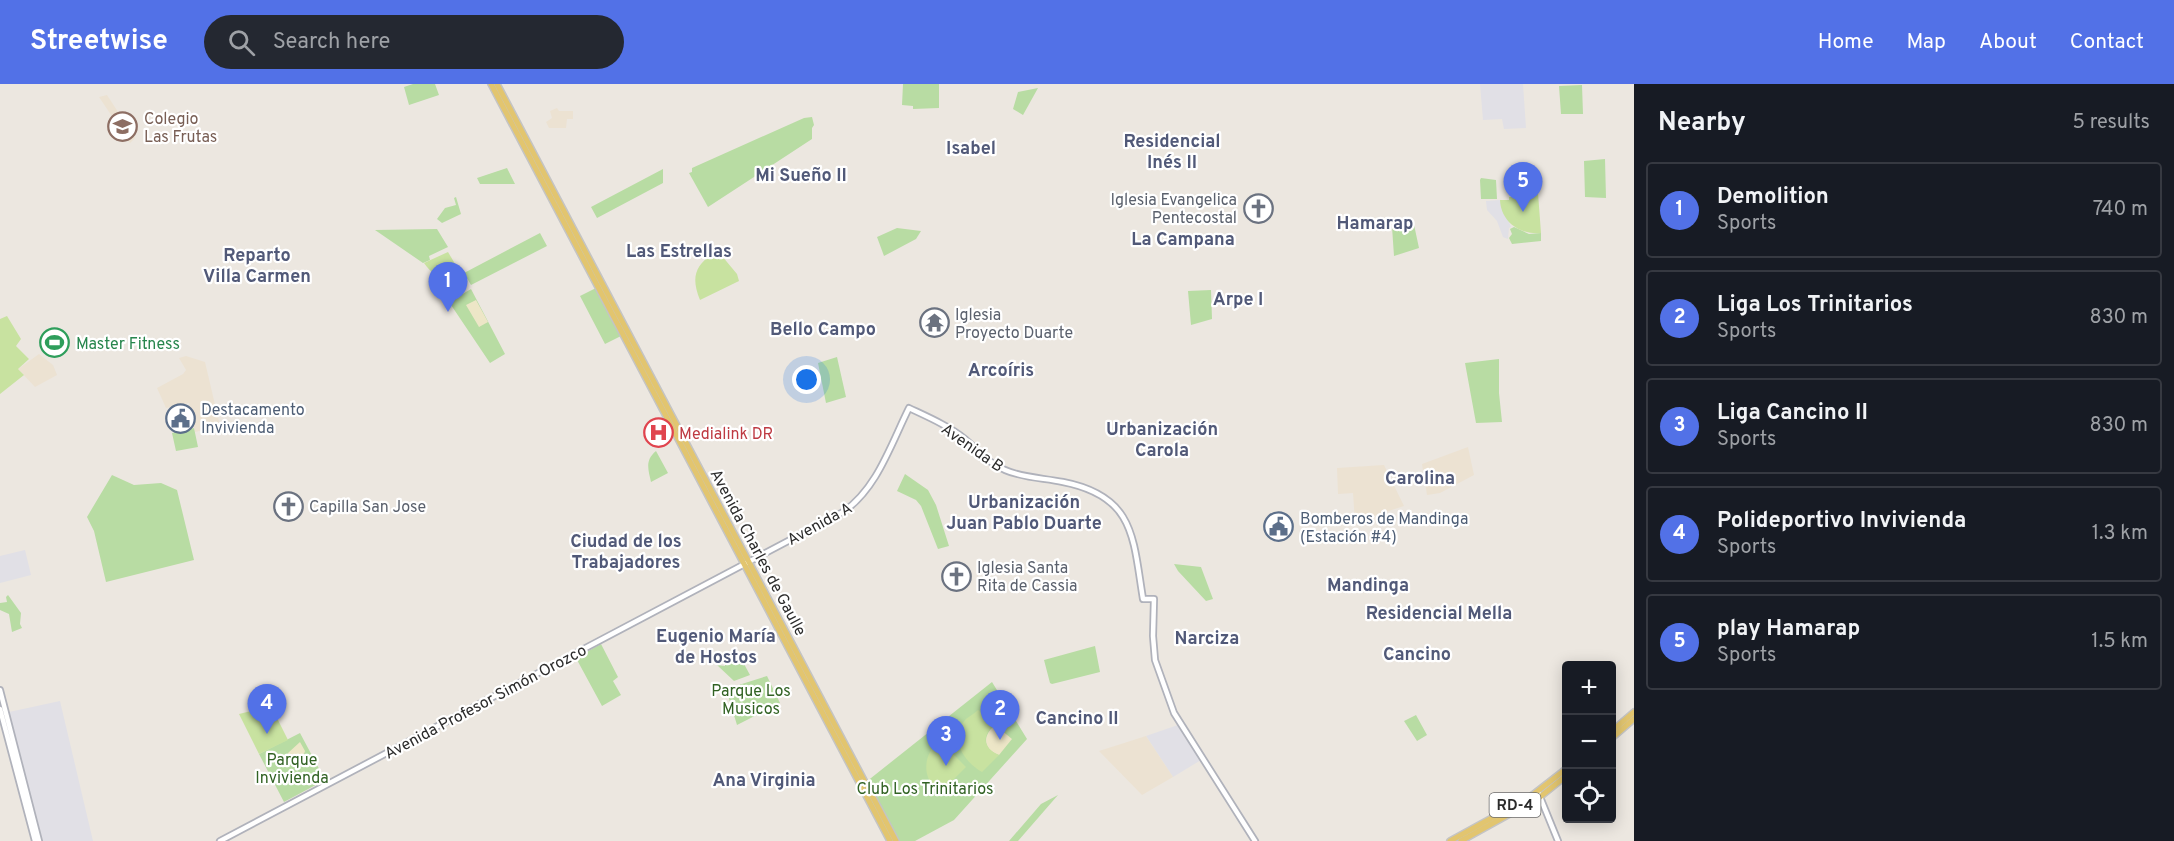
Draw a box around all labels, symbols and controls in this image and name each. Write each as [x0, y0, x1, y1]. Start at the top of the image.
search box [204, 15, 624, 69]
text: Streetwise [30, 24, 168, 60]
icon: search [225, 26, 258, 59]
text: Search here [273, 29, 390, 56]
text: Home [1818, 29, 1874, 56]
text: Map [1907, 29, 1946, 56]
text: About [1979, 29, 2037, 56]
text: Contact [2070, 29, 2144, 56]
text: Nearby [1658, 107, 1746, 140]
place label: Colegio Las Frutas [144, 110, 217, 148]
text: 5 results [2073, 110, 2150, 136]
school or university icon: Colegio Las Frutas [107, 111, 139, 143]
district label: Residencial Inés II [1124, 131, 1221, 175]
district label: Isabel [946, 138, 996, 161]
pin: 5 [1504, 162, 1543, 212]
district label: Mi Sueño II [755, 165, 847, 188]
text: Demolition [1717, 184, 1829, 211]
place label: Iglesia Evangelica Pentecostal [1111, 191, 1237, 229]
church icon: Iglesia Evangelica Pentecostal [1242, 192, 1274, 224]
text: 1 [1676, 197, 1684, 223]
text: 740 m [2093, 197, 2148, 223]
text: Sports [1717, 211, 1777, 237]
district label: Hamarap [1337, 213, 1413, 236]
district label: La Campana [1131, 229, 1235, 252]
district label: Las Estrellas [626, 241, 732, 264]
district label: Reparto Villa Carmen [203, 245, 311, 289]
pin: 1 [428, 262, 468, 312]
district label: Arpe I [1213, 289, 1263, 312]
text: Liga Los Trinitarios [1717, 292, 1913, 319]
text: 2 [1673, 305, 1686, 331]
text: 830 m [2089, 305, 2148, 331]
place label: Iglesia Proyecto Duarte [955, 306, 1073, 344]
temple icon: Iglesia Proyecto Duarte [918, 307, 950, 339]
district label: Bello Campo [770, 319, 876, 342]
text: Sports [1717, 319, 1777, 345]
sports icon: Master Fitness [39, 327, 71, 359]
place label: Master Fitness [76, 335, 180, 355]
district label: Arcoíris [968, 360, 1034, 383]
your location [792, 365, 821, 394]
text: Liga Cancino II [1717, 400, 1868, 427]
place label: Destacamento Invivienda [201, 401, 305, 439]
public building icon: Destacamento Invivienda [164, 402, 196, 434]
text: 3 [1674, 413, 1686, 439]
text: 830 m [2089, 413, 2148, 439]
hospital icon: Medialink DR [642, 417, 674, 449]
district label: Urbanización Carola [1106, 419, 1218, 463]
street label: Avenida B [937, 420, 1007, 477]
place label: Medialink DR [679, 425, 773, 445]
text: Sports [1717, 427, 1777, 453]
street label: Avenida Charles de Gaulle [705, 466, 810, 640]
district label: Carolina [1385, 468, 1455, 491]
church icon: Capilla San Jose [272, 490, 304, 522]
district label: Urbanización Juan Pablo Duarte [946, 492, 1102, 536]
place label: Capilla San Jose [309, 498, 426, 518]
street label: Avenida A [784, 499, 856, 551]
text: Polideportivo Invivienda [1717, 508, 1966, 535]
place label: Bomberos de Mandinga (Estación #4) [1300, 510, 1468, 548]
public building icon: Bomberos de Mandinga (Estación #4) [1263, 511, 1295, 543]
text: 4 [1673, 521, 1686, 547]
text: 1.3 km [2092, 521, 2148, 547]
district label: Ciudad de los Trabajadores [570, 531, 682, 575]
text: Sports [1717, 535, 1777, 561]
place label: Iglesia Santa Rita de Cassia [977, 559, 1077, 597]
church icon: Iglesia Santa Rita de Cassia [940, 560, 972, 592]
district label: Mandinga [1327, 575, 1409, 598]
district label: Residencial Mella [1366, 603, 1512, 626]
text: play Hamarap [1717, 616, 1860, 643]
district label: Eugenio María de Hostos [656, 626, 776, 670]
district label: Narciza [1175, 628, 1239, 651]
text: 5 [1673, 629, 1686, 655]
text: 1.5 km [2091, 629, 2148, 655]
street label: Avenida Profesor Simón Orozco [382, 641, 590, 765]
text: Sports [1717, 643, 1777, 669]
district label: Cancino [1383, 644, 1451, 667]
map controls [1562, 661, 1616, 823]
button: + [1562, 661, 1616, 715]
park label: Parque Los Musicos [711, 682, 791, 720]
pin: 4 [248, 684, 286, 734]
pin: 2 [980, 690, 1020, 740]
district label: Cancino II [1035, 708, 1119, 731]
button: − [1562, 715, 1616, 769]
pin: 3 [926, 716, 966, 766]
park label: Parque Invivienda [255, 751, 329, 789]
button: locate [1562, 769, 1616, 823]
district label: Ana Virginia [712, 770, 816, 793]
park label: Club Los Trinitarios [857, 780, 993, 800]
road number: RD-4 [1490, 793, 1540, 817]

